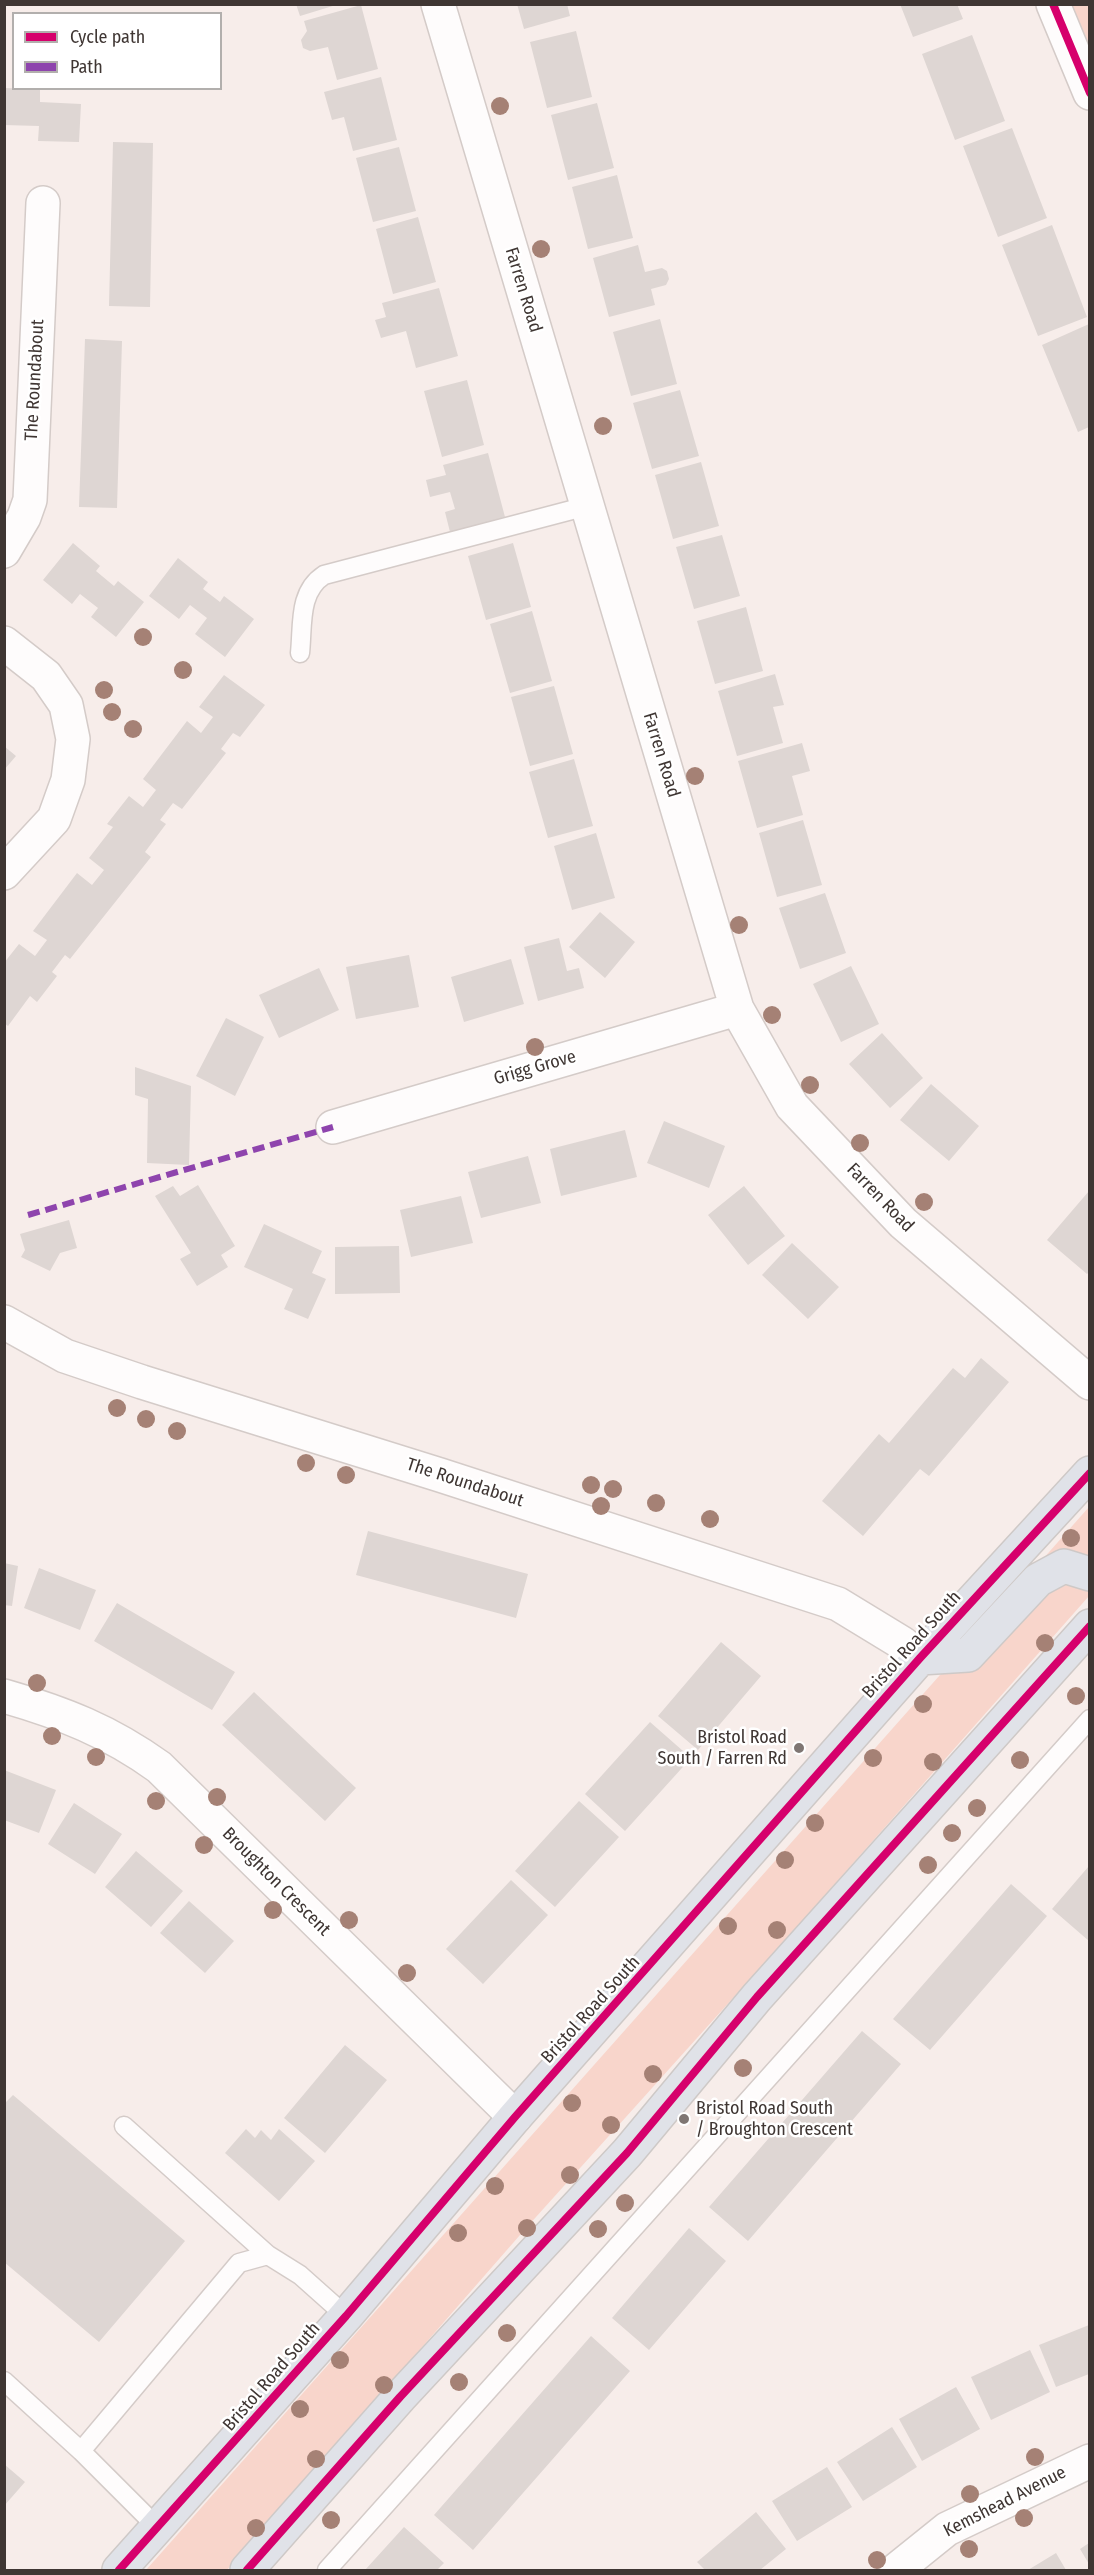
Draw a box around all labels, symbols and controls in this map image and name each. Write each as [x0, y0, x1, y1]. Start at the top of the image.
legend [12, 12, 222, 90]
text: Cycle path [70, 26, 145, 48]
text: Path [70, 56, 103, 78]
street label: Farren Road [500, 245, 546, 335]
street label: The Roundabout [21, 319, 49, 441]
street label: Farren Road [638, 710, 684, 800]
street label: Grigg Grove [491, 1046, 579, 1090]
street label: Farren Road [842, 1159, 918, 1237]
street label: The Roundabout [404, 1454, 526, 1512]
street label: Bristol Road South [858, 1587, 966, 1703]
place label: Bristol Road South / Farren Rd [657, 1727, 787, 1770]
marker: Bristol Road South / Farren Rd [792, 1741, 806, 1755]
street label: Broughton Crescent [217, 1823, 335, 1941]
street label: Bristol Road South [537, 1952, 645, 2068]
place label: Bristol Road South / Broughton Crescent [696, 2098, 853, 2140]
marker: Bristol Road South / Broughton Crescent [677, 2112, 691, 2126]
street label: Bristol Road South [219, 2318, 325, 2436]
street label: Kemshead Avenue [940, 2462, 1070, 2542]

